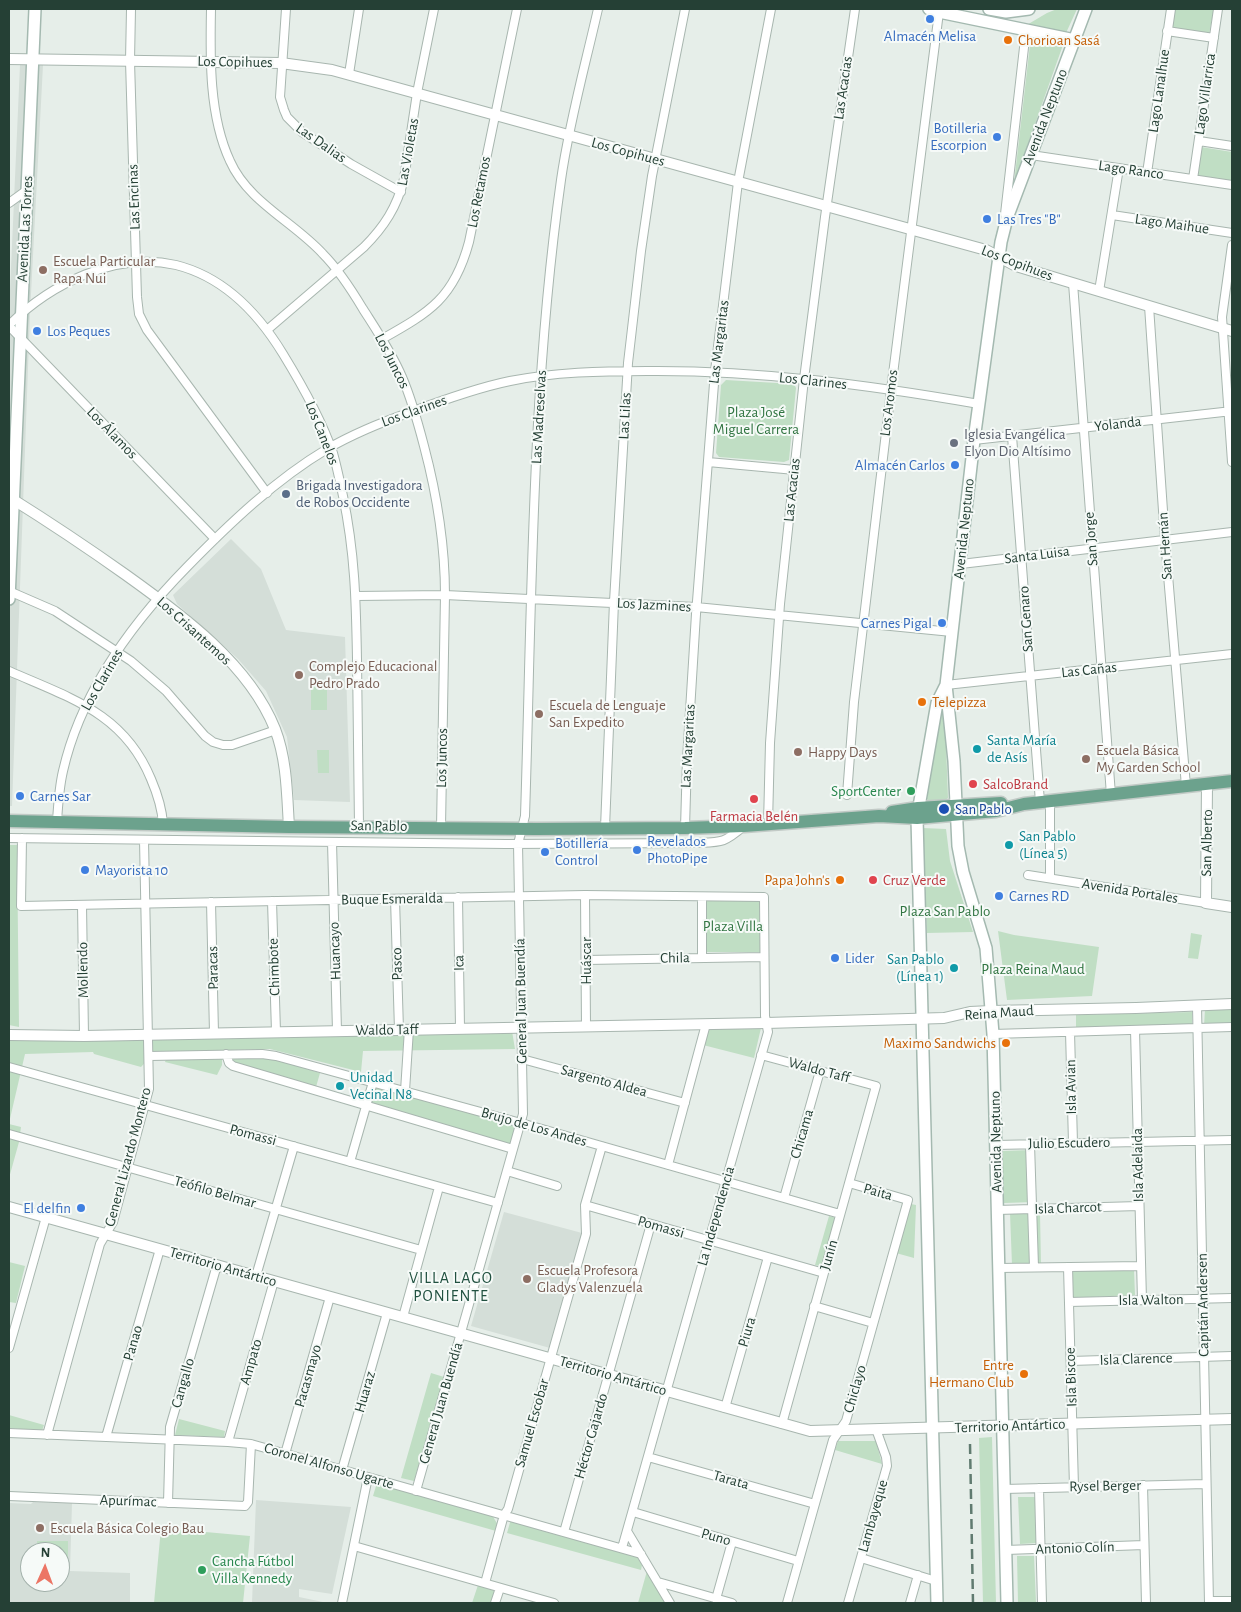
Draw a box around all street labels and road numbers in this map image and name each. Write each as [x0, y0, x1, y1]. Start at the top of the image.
street label: Lago Lanalhue [1144, 48, 1174, 134]
street label: Los Copihues [197, 52, 273, 72]
street label: Lago Villarrica [1190, 52, 1220, 136]
street label: Las Acacias [830, 55, 856, 121]
street label: Avenida Neptuno [1018, 66, 1072, 168]
street label: Las Violetas [393, 117, 423, 187]
street label: Las Dalias [292, 119, 350, 167]
street label: Los Copihues [589, 134, 667, 170]
street label: Los Retamos [463, 155, 495, 229]
street label: Lago Ranco [1097, 156, 1165, 184]
street label: Las Encinas [124, 164, 144, 230]
street label: Avenida Las Torres [13, 175, 37, 283]
street label: Lago Maihue [1134, 210, 1210, 238]
street label: Los Copihues [979, 241, 1055, 285]
street label: Las Margaritas [705, 299, 733, 385]
street label: Los Juncos [370, 330, 414, 392]
street label: Los Clarines [778, 368, 848, 394]
street label: Los Aromos [876, 369, 902, 437]
street label: Las Madreselvas [528, 370, 550, 464]
street label: Los Clarines [379, 391, 449, 431]
street label: Las Lilas [615, 392, 635, 440]
street label: Los Canelos [301, 398, 343, 468]
street label: Los Álamos [83, 403, 141, 463]
street label: Yolanda [1093, 412, 1143, 436]
street label: Las Acacias [780, 457, 804, 523]
street label: Avenida Neptuno [950, 477, 978, 581]
street label: San Jorge [1080, 511, 1102, 567]
street label: San Hernán [1154, 512, 1176, 580]
street label: Santa Luisa [1003, 542, 1071, 568]
street label: San Genaro [1015, 585, 1037, 653]
street label: Los Crisantemos [153, 593, 235, 669]
street label: Los Jazmines [616, 594, 692, 616]
street label: Los Clarines [77, 646, 127, 714]
street label: Las Cañas [1060, 658, 1118, 682]
street label: Las Margaritas [677, 704, 699, 788]
street label: Los Juncos [432, 728, 452, 788]
street label: San Alberto [1197, 809, 1217, 877]
street label: San Pablo [350, 817, 408, 835]
street label: Avenida Portales [1081, 875, 1179, 907]
street label: Buque Esmeralda [341, 889, 443, 909]
street label: Huancayo [325, 922, 345, 980]
street label: Huáscar [577, 937, 595, 985]
street label: Chimbote [264, 938, 284, 996]
street label: General Juan Buendía [511, 938, 531, 1064]
street label: Mollendo [74, 942, 92, 998]
street label: Paracas [204, 946, 222, 990]
street label: Pasco [388, 947, 406, 981]
street label: Chila [660, 949, 690, 967]
street label: Ica [450, 955, 468, 971]
street label: Reina Maud [964, 1002, 1034, 1024]
street label: Waldo Taff [355, 1020, 419, 1040]
street label: Waldo Taff [786, 1053, 852, 1087]
street label: Isla Avian [1062, 1059, 1080, 1115]
street label: Sargento Aldea [559, 1061, 649, 1101]
street label: General Lizardo Montero [101, 1085, 155, 1229]
street label: Avenida Neptuno [986, 1091, 1006, 1193]
street label: Brujo de Los Andes [479, 1103, 589, 1151]
street label: Chicama [786, 1107, 818, 1161]
street label: Pomassi [227, 1120, 279, 1150]
street label: Isla Adelaida [1128, 1128, 1148, 1202]
street label: Julio Escudero [1028, 1133, 1110, 1153]
street label: La Independencia [693, 1164, 739, 1268]
street label: Teófilo Belmar [172, 1172, 258, 1212]
street label: Paita [861, 1179, 895, 1205]
street label: Isla Charcot [1034, 1198, 1102, 1218]
street label: Pomassi [635, 1212, 687, 1242]
street label: Junín [816, 1238, 842, 1272]
street label: Territorio Antártico [167, 1243, 279, 1291]
street label: Capitán Andersen [1193, 1253, 1213, 1357]
street label: Isla Walton [1118, 1290, 1184, 1310]
street label: Piura [734, 1315, 760, 1349]
street label: Panao [119, 1323, 147, 1363]
street label: Ampato [236, 1337, 266, 1387]
street label: General Juan Buendía [415, 1340, 467, 1466]
street label: Pacasmayo [290, 1342, 326, 1410]
street label: Isla Biscoe [1061, 1347, 1081, 1407]
street label: Isla Clarence [1099, 1349, 1173, 1369]
street label: Territorio Antártico [557, 1352, 669, 1400]
street label: Cangallo [167, 1356, 199, 1410]
street label: Chiclayo [840, 1363, 870, 1415]
street label: Huaraz [351, 1369, 379, 1415]
street label: Samuel Escobar [511, 1377, 553, 1469]
street label: Héctor Gajardo [570, 1391, 612, 1481]
street label: Territorio Antártico [954, 1415, 1066, 1437]
street label: Coronel Alfonso Ugarte [262, 1439, 396, 1493]
street label: Tarata [711, 1466, 751, 1494]
street label: Rysel Berger [1069, 1476, 1141, 1496]
street label: Lambayeque [854, 1478, 892, 1554]
street label: Apurímac [99, 1491, 157, 1511]
street label: Puno [699, 1524, 733, 1550]
street label: Antonio Colín [1035, 1538, 1115, 1558]

